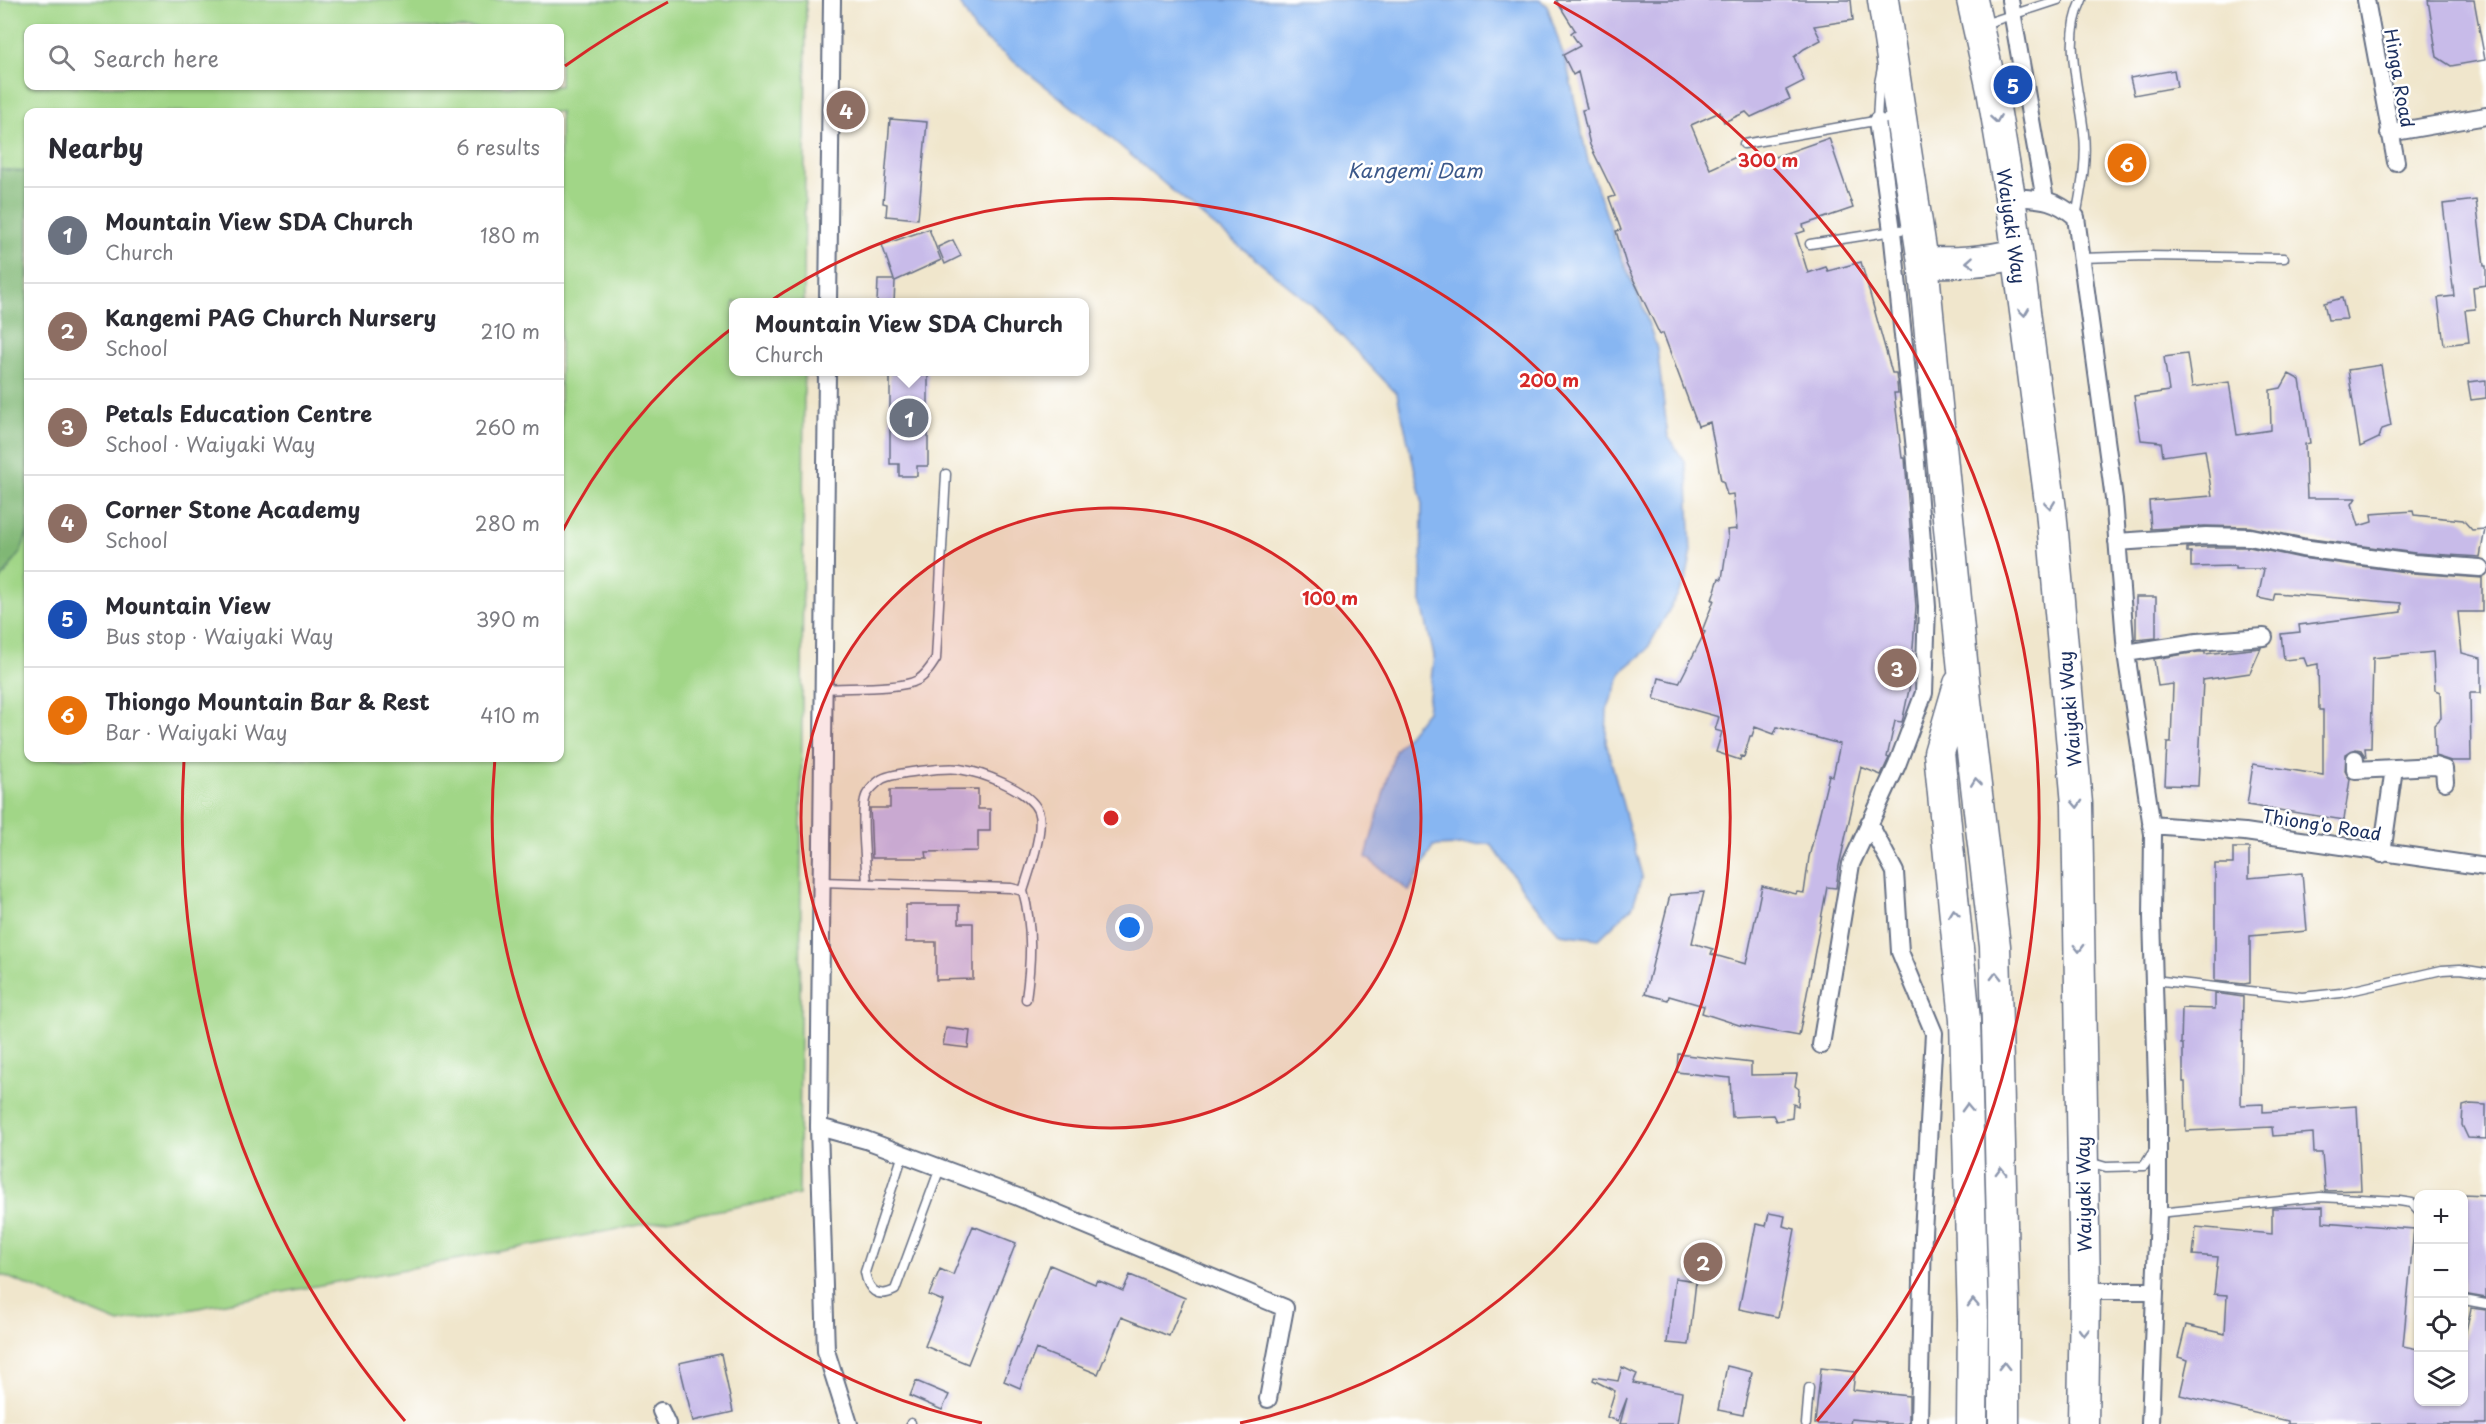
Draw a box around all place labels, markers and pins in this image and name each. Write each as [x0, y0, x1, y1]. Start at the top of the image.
pin: 5 [1994, 62, 2032, 107]
pin: 4 [826, 88, 866, 132]
pin: 6 [2108, 140, 2146, 186]
pin: 1 [890, 396, 928, 440]
pin: 3 [1878, 646, 1916, 690]
centre of rings [1101, 808, 1121, 828]
pin: 2 [1684, 1240, 1722, 1284]

